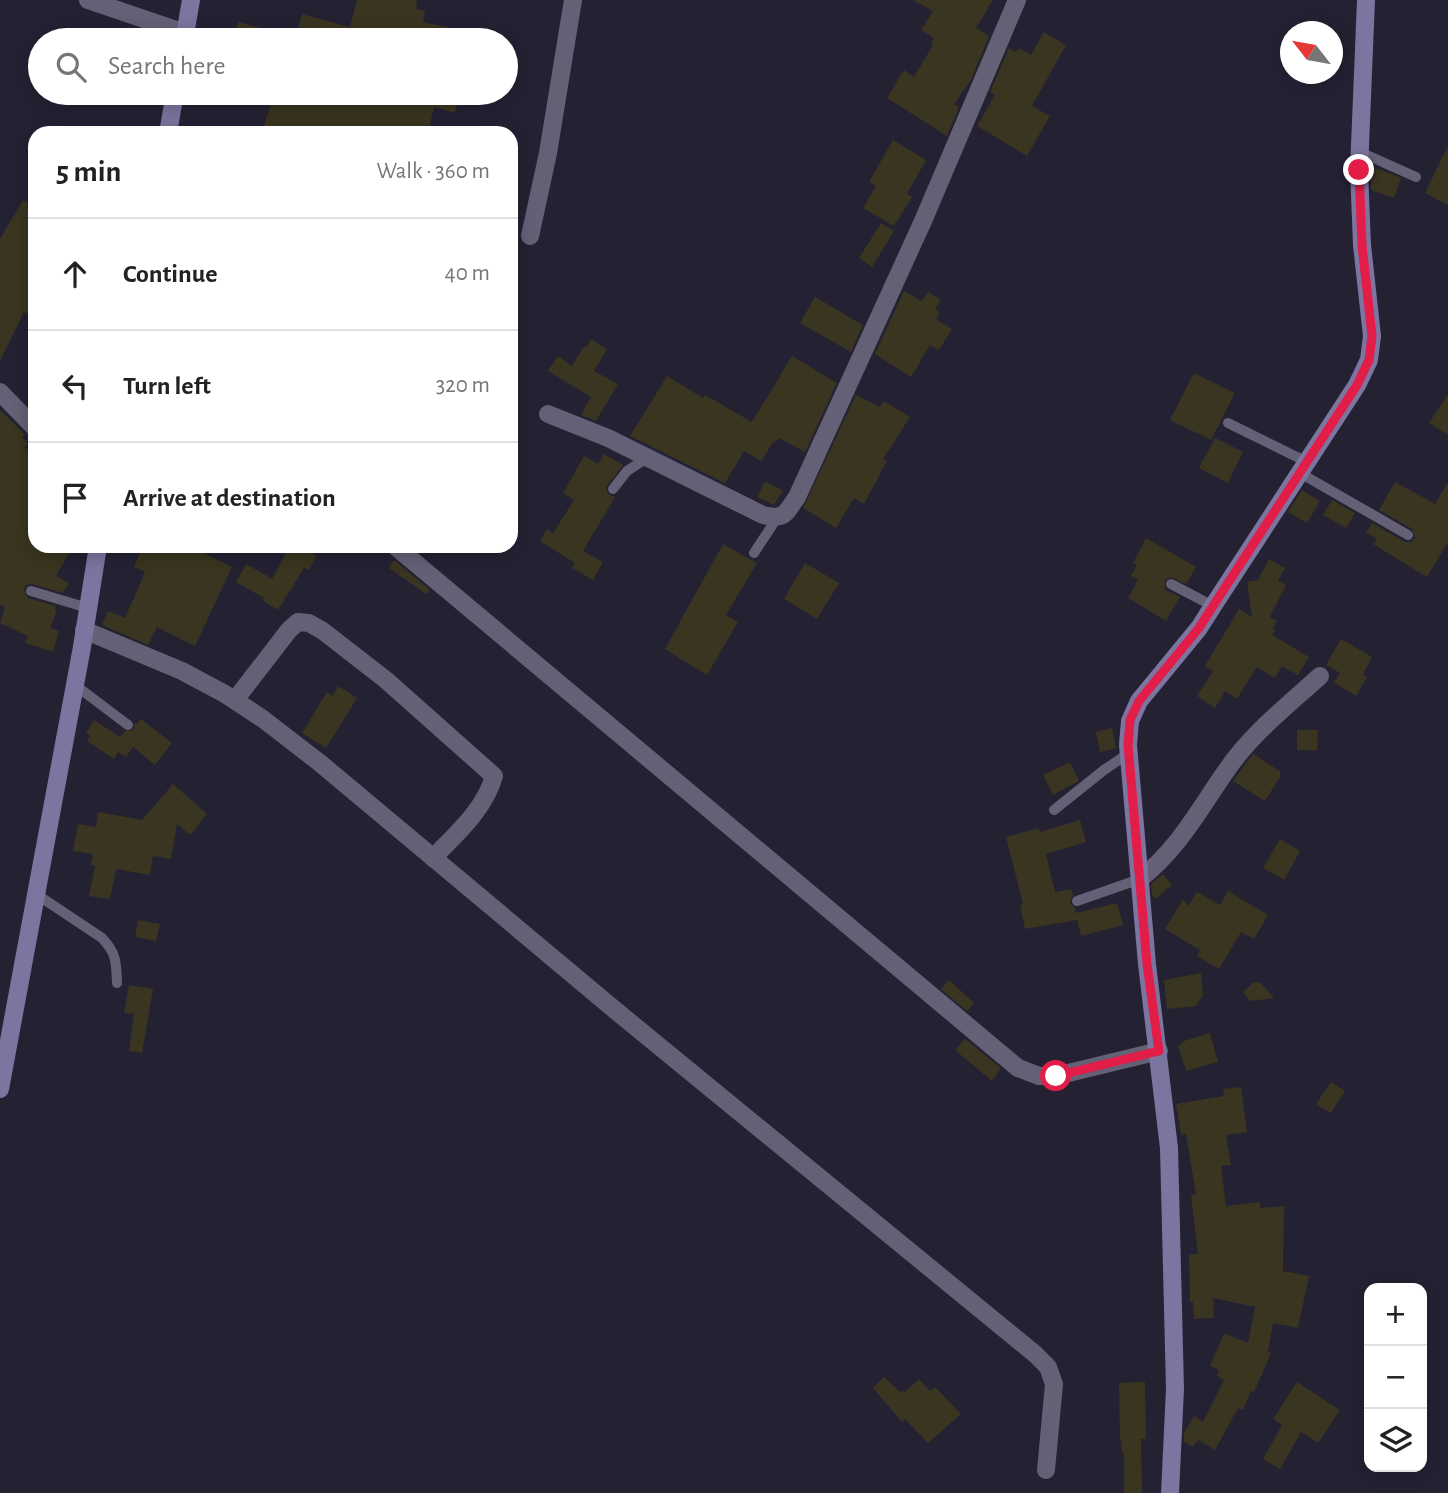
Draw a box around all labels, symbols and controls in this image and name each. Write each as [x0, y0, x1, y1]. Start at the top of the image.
north arrow [1280, 21, 1343, 84]
search box [28, 28, 518, 105]
icon: search [52, 48, 90, 86]
text: Search here [108, 53, 226, 79]
route end [1343, 154, 1374, 185]
text: 5 min [56, 157, 121, 187]
text: Walk · 360 m [376, 160, 490, 183]
icon: ahead [56, 255, 94, 293]
text: Continue [123, 261, 218, 287]
text: 40 m [445, 262, 490, 285]
icon: left [56, 367, 94, 405]
text: Turn left [123, 373, 211, 399]
text: 320 m [436, 374, 490, 397]
icon: arrive [56, 479, 94, 517]
text: Arrive at destination [123, 485, 336, 511]
route start [1040, 1060, 1071, 1091]
map controls [1364, 1283, 1427, 1472]
button: + [1364, 1283, 1427, 1346]
button: − [1364, 1346, 1427, 1409]
button: layers [1364, 1409, 1427, 1472]

